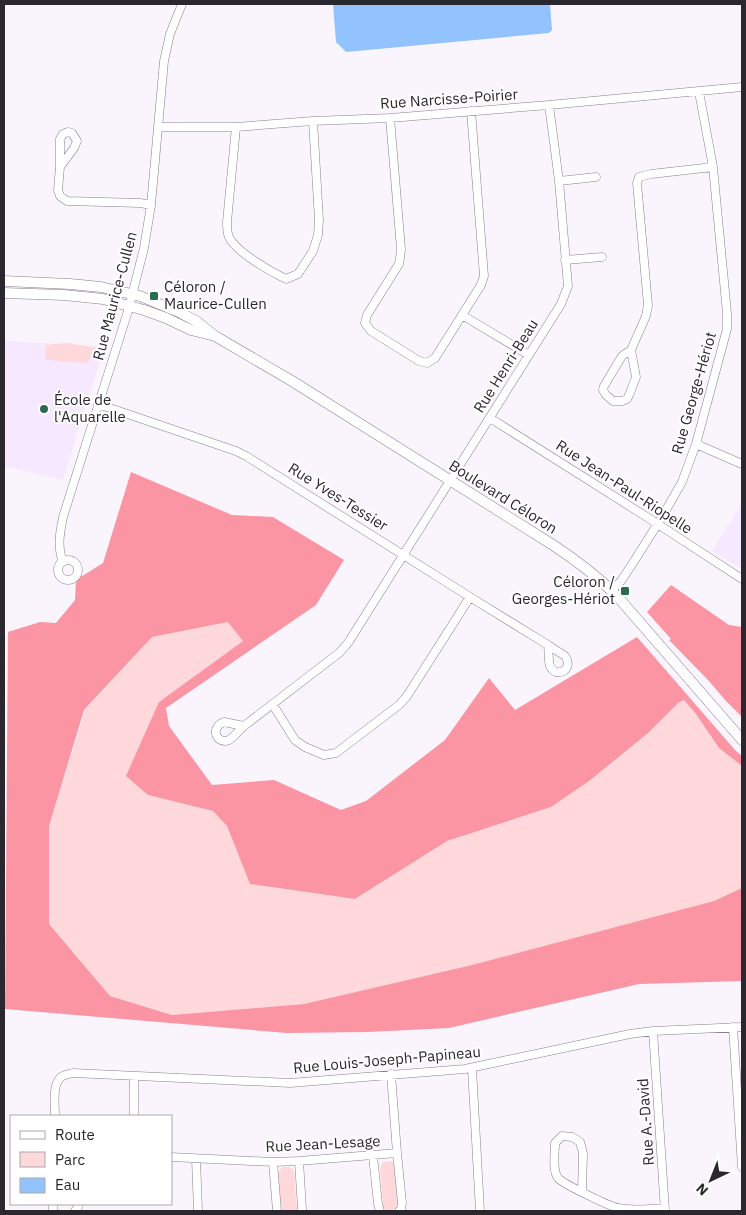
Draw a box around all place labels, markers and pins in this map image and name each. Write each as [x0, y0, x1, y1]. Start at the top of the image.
place label: Céloron / Maurice-Cullen [164, 277, 267, 313]
marker: Céloron / Maurice-Cullen [148, 290, 160, 302]
place label: École de l'Aquarelle [54, 390, 126, 426]
marker: École de l'Aquarelle [38, 403, 50, 415]
place label: Céloron / Georges-Hériot [512, 572, 615, 608]
marker: Céloron / Georges-Hériot [619, 585, 631, 597]

